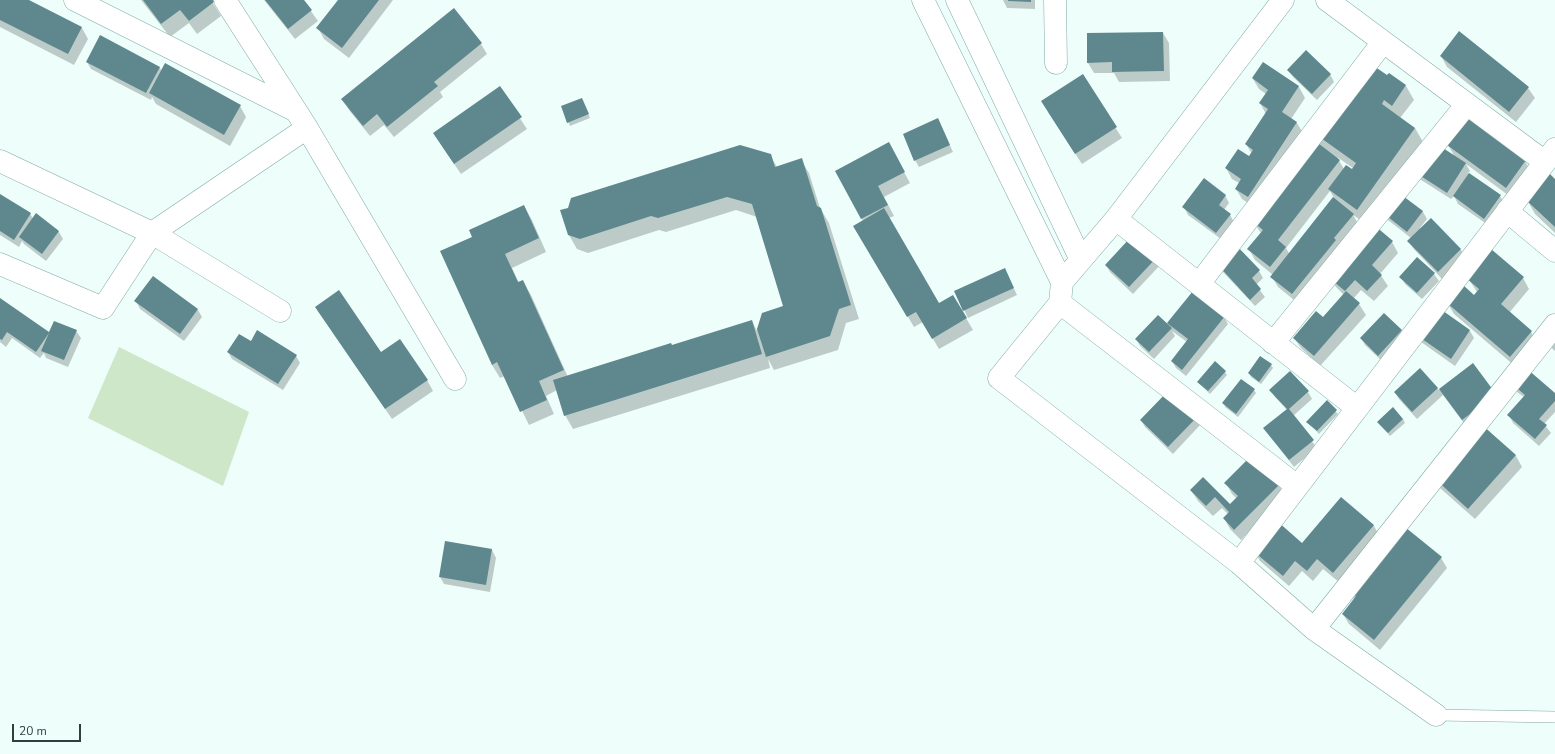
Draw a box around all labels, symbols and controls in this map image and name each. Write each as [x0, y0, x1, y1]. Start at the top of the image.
scale bar [14, 716, 83, 742]
text: 20 m [19, 723, 47, 739]

